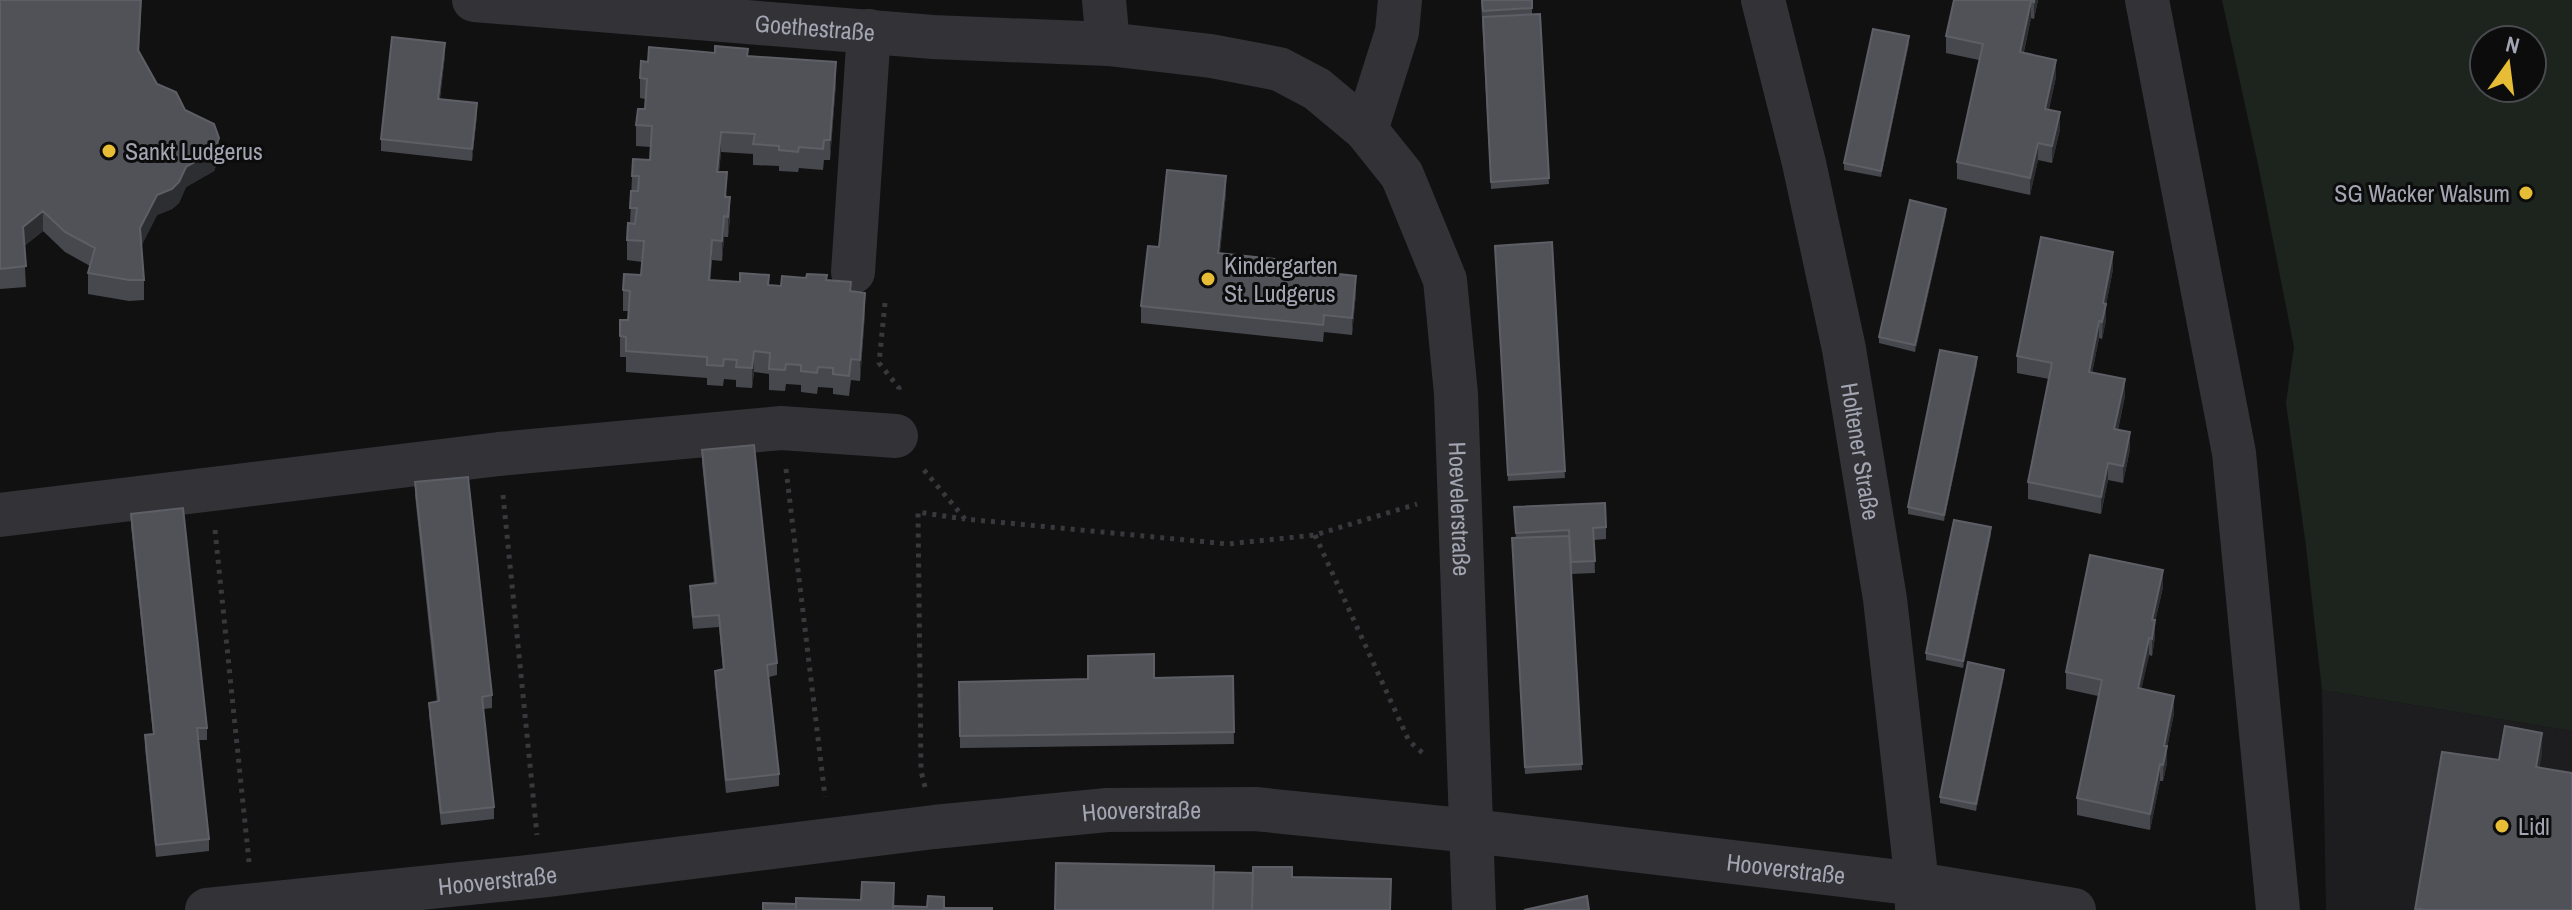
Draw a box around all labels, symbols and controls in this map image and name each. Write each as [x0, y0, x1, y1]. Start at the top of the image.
street label: Goethestraße [754, 7, 876, 48]
north arrow [2468, 24, 2548, 104]
text: N [2503, 28, 2523, 61]
place label: Sankt Ludgerus [125, 135, 263, 167]
marker: Sankt Ludgerus [100, 142, 118, 160]
place label: SG Wacker Walsum [2334, 177, 2510, 209]
marker: SG Wacker Walsum [2517, 184, 2535, 202]
place label: Kindergarten St. Ludgerus [1224, 249, 1338, 309]
marker: Kindergarten St. Ludgerus [1199, 270, 1217, 288]
street label: Holtener Straße [1834, 380, 1888, 523]
street label: Hoevelerstraße [1442, 441, 1478, 577]
street label: Hooverstraße [1080, 793, 1201, 828]
place label: Lidl [2518, 810, 2550, 842]
marker: Lidl [2493, 817, 2511, 835]
street label: Hooverstraße [1725, 845, 1847, 891]
street label: Hooverstraße [436, 858, 559, 902]

